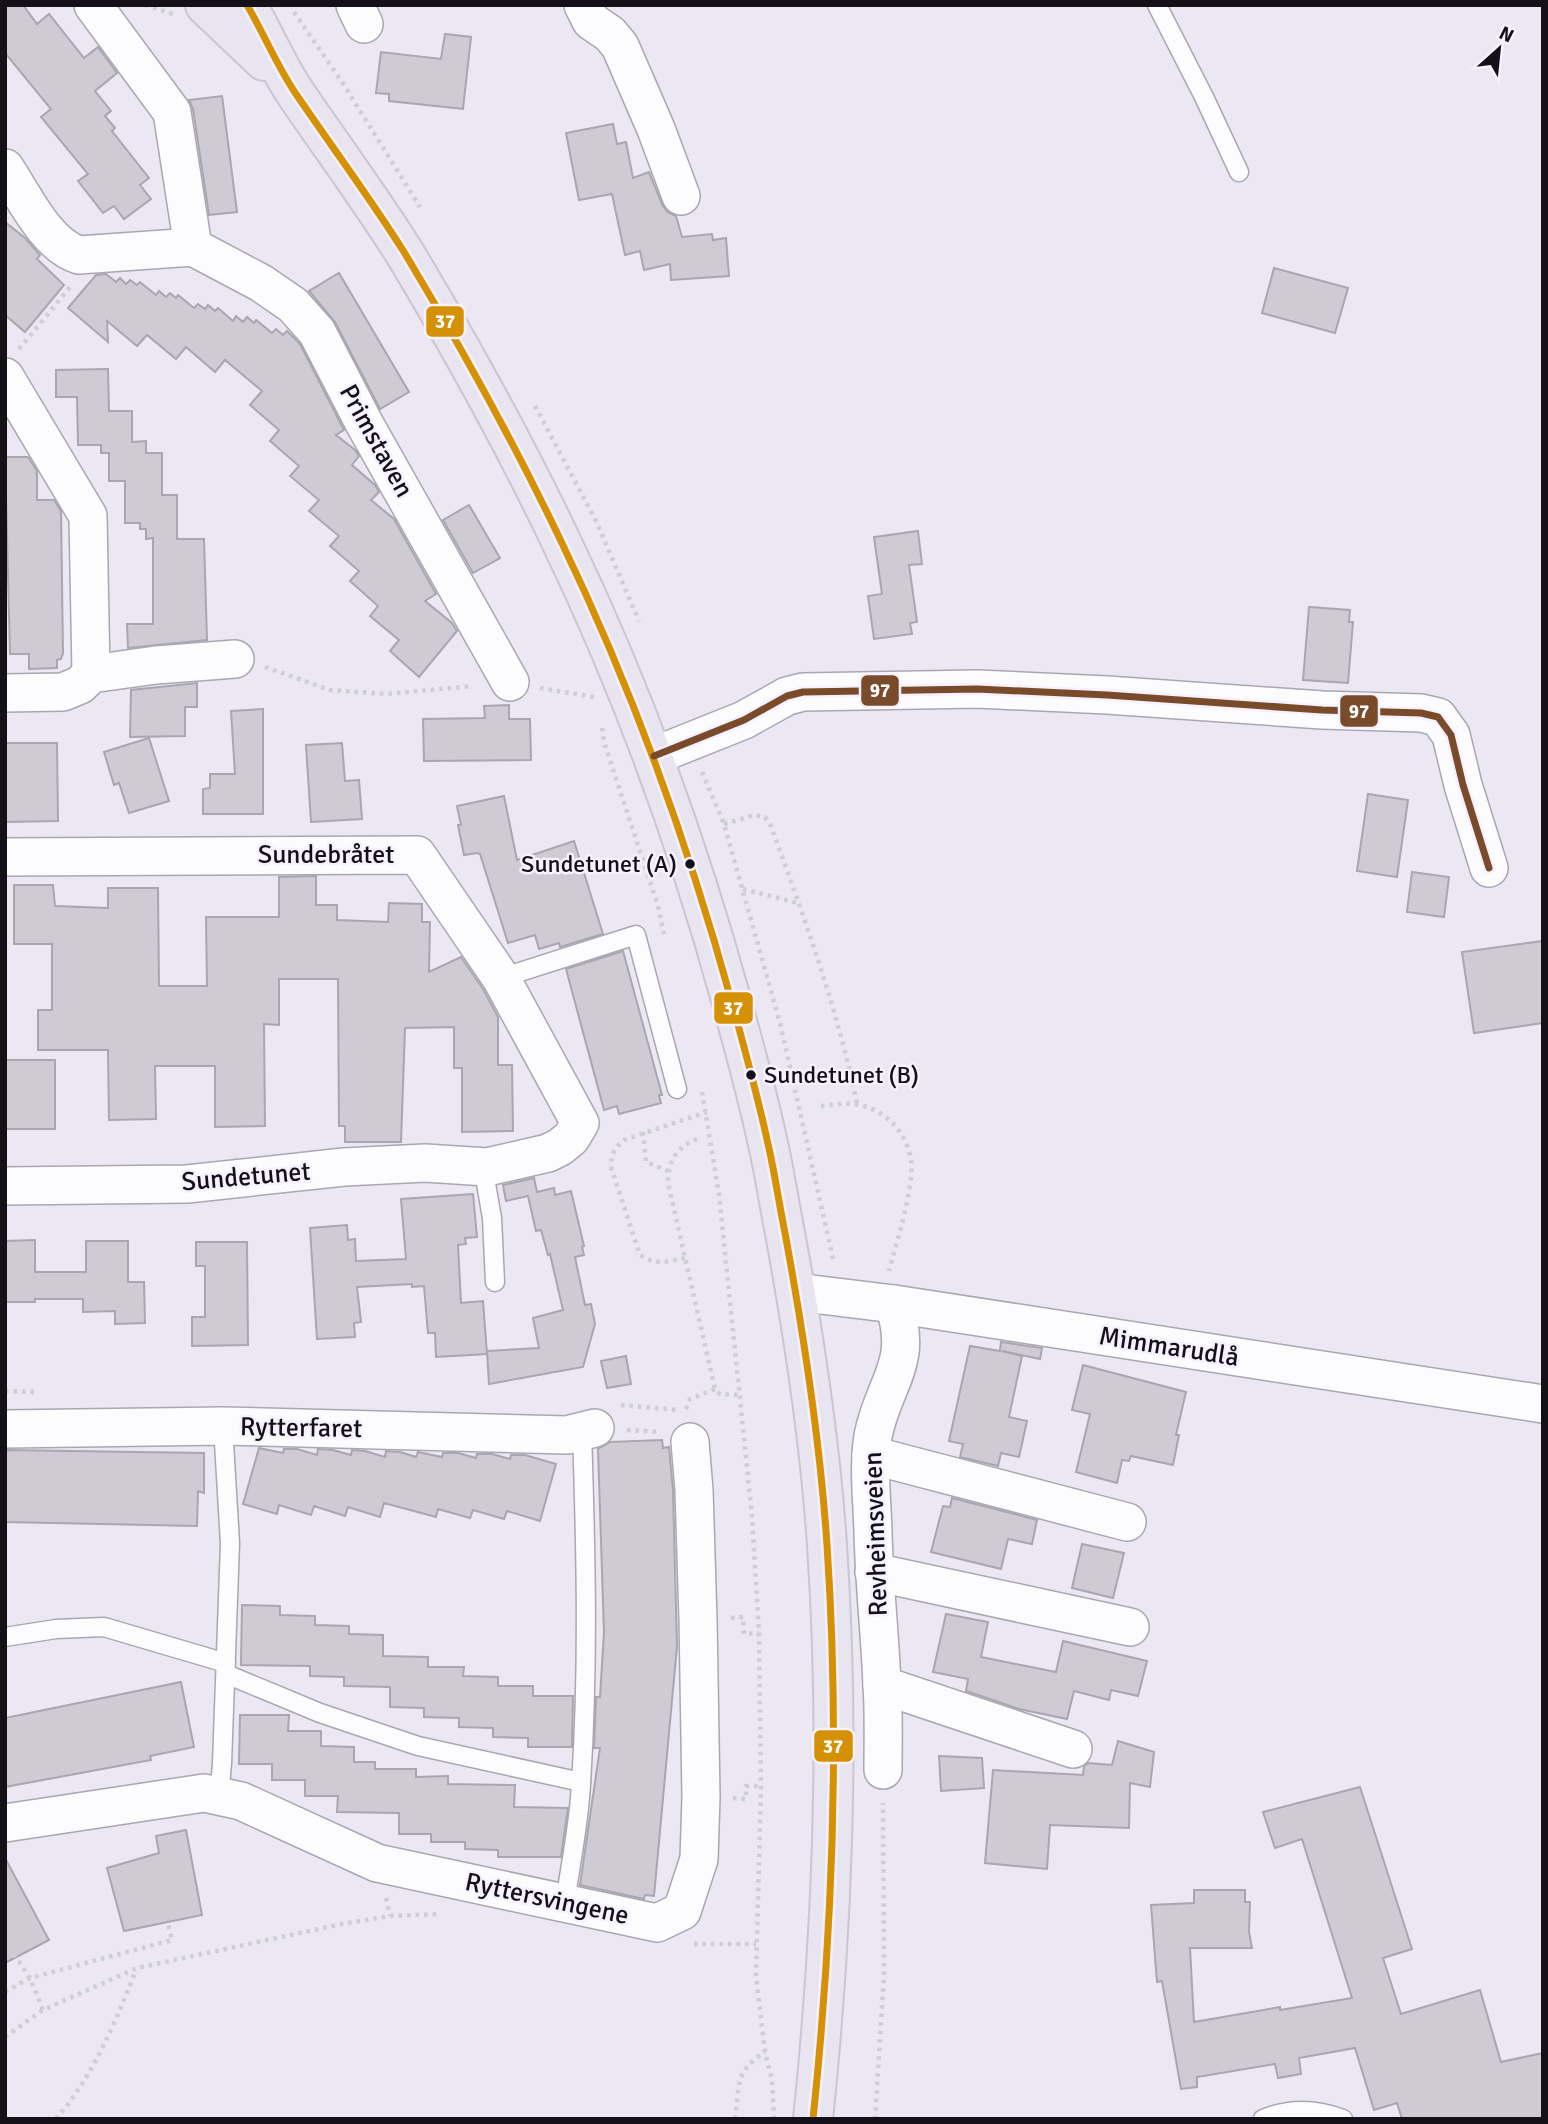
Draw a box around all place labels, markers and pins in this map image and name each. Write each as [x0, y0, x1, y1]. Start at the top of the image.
place label: Sundetunet (A) [521, 849, 677, 879]
marker: Sundetunet (A) [683, 857, 697, 871]
place label: Sundetunet (B) [764, 1060, 919, 1090]
marker: Sundetunet (B) [744, 1068, 758, 1082]

